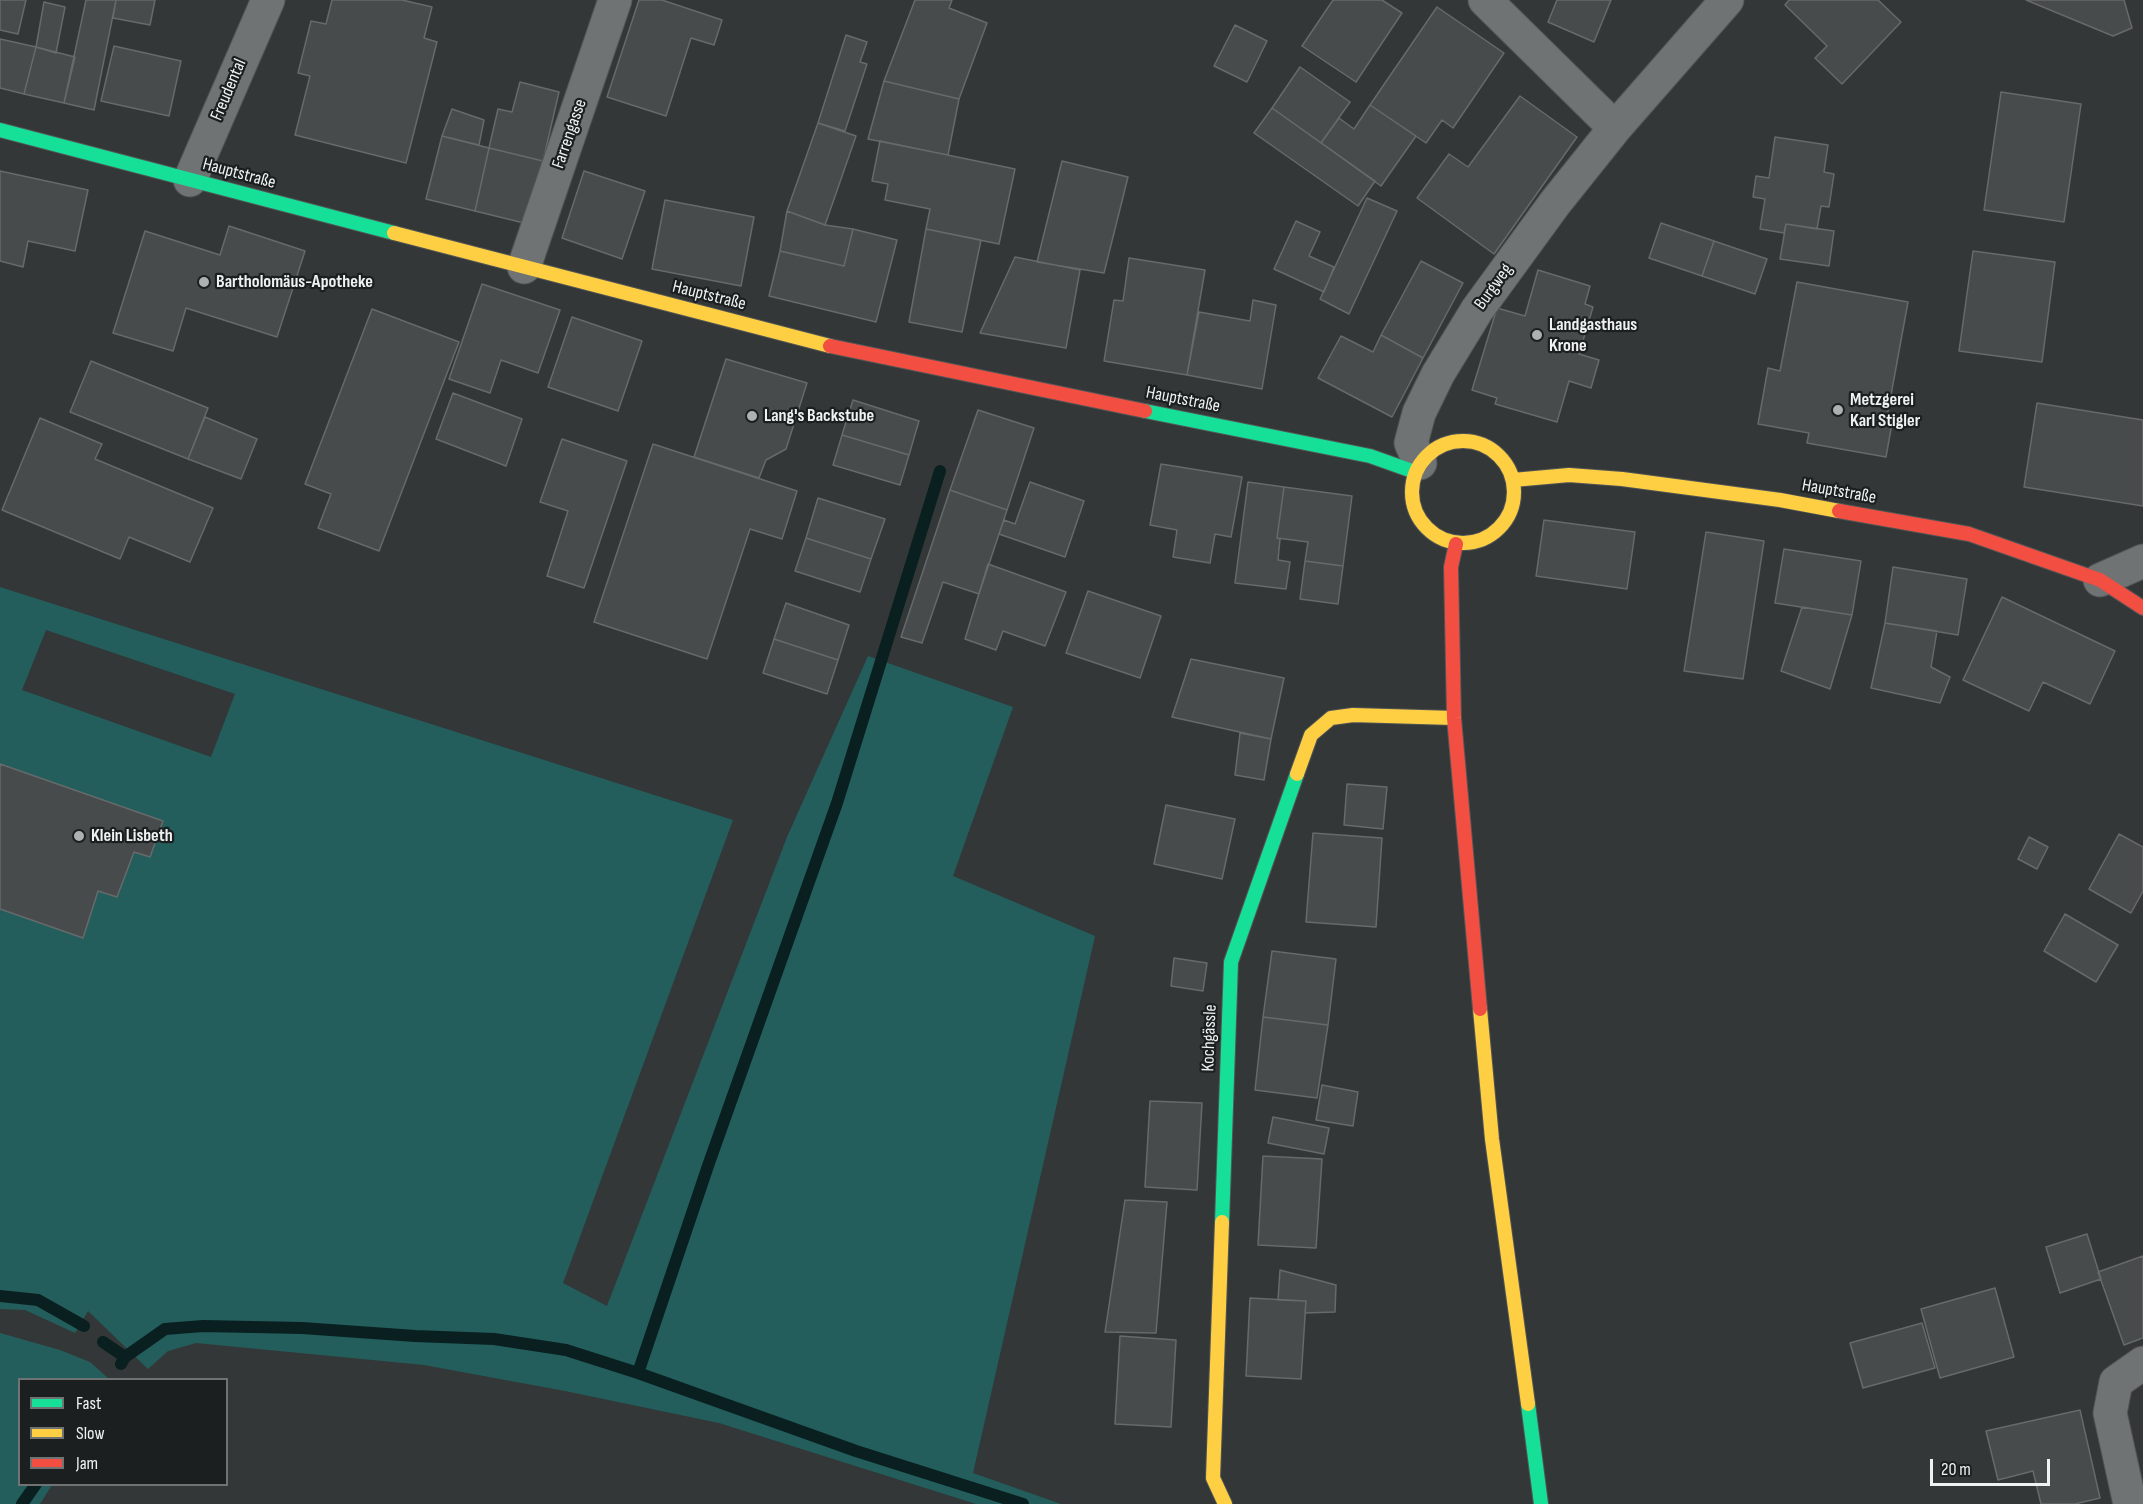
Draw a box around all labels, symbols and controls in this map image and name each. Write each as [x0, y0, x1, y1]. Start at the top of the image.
street label: Freudental [206, 56, 252, 124]
street label: Farrengasse [548, 96, 592, 172]
street label: Hauptstraße [200, 154, 278, 194]
street label: Burgweg [1470, 260, 1518, 314]
place label: Bartholomäus-Apotheke [216, 271, 373, 293]
marker: Bartholomäus-Apotheke [197, 275, 211, 289]
street label: Hauptstraße [670, 276, 748, 316]
place label: Landgasthaus Krone [1549, 314, 1637, 356]
marker: Landgasthaus Krone [1530, 328, 1544, 342]
street label: Hauptstraße [1144, 382, 1222, 418]
place label: Metzgerei Karl Stigler [1850, 389, 1920, 432]
marker: Metzgerei Karl Stigler [1831, 403, 1845, 417]
place label: Lang's Backstube [764, 405, 874, 427]
marker: Lang's Backstube [745, 409, 759, 423]
street label: Hauptstraße [1800, 475, 1878, 509]
place label: Klein Lisbeth [91, 825, 173, 847]
marker: Klein Lisbeth [72, 829, 86, 843]
street label: Kochgässle [1198, 1004, 1222, 1072]
legend [18, 1378, 228, 1486]
text: Fast [76, 1393, 101, 1414]
text: Slow [76, 1423, 105, 1444]
scale bar [1933, 1447, 2053, 1485]
text: Jam [76, 1453, 98, 1474]
text: 20 m [1941, 1459, 1971, 1480]

